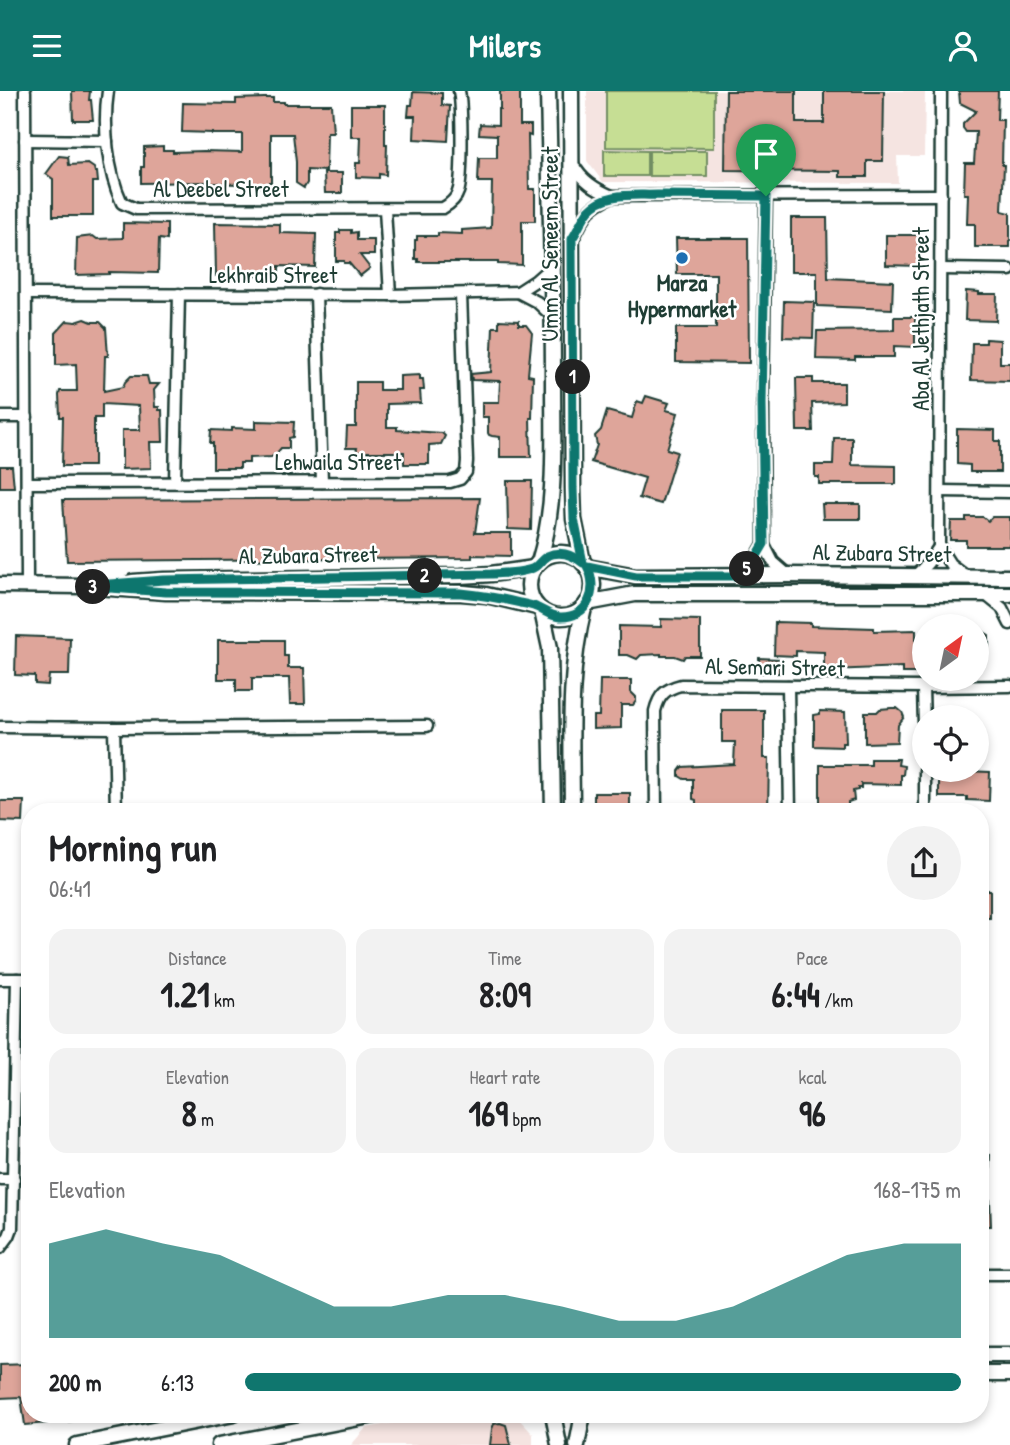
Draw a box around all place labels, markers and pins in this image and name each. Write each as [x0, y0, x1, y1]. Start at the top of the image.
pin [736, 124, 796, 196]
marker: Marza Hypermarket [674, 250, 690, 266]
place label: Marza Hypermarket [628, 267, 737, 325]
pin: 1 [556, 359, 590, 395]
pin: 5 [730, 552, 764, 587]
pin: 2 [408, 559, 442, 594]
pin: 3 [76, 569, 110, 605]

